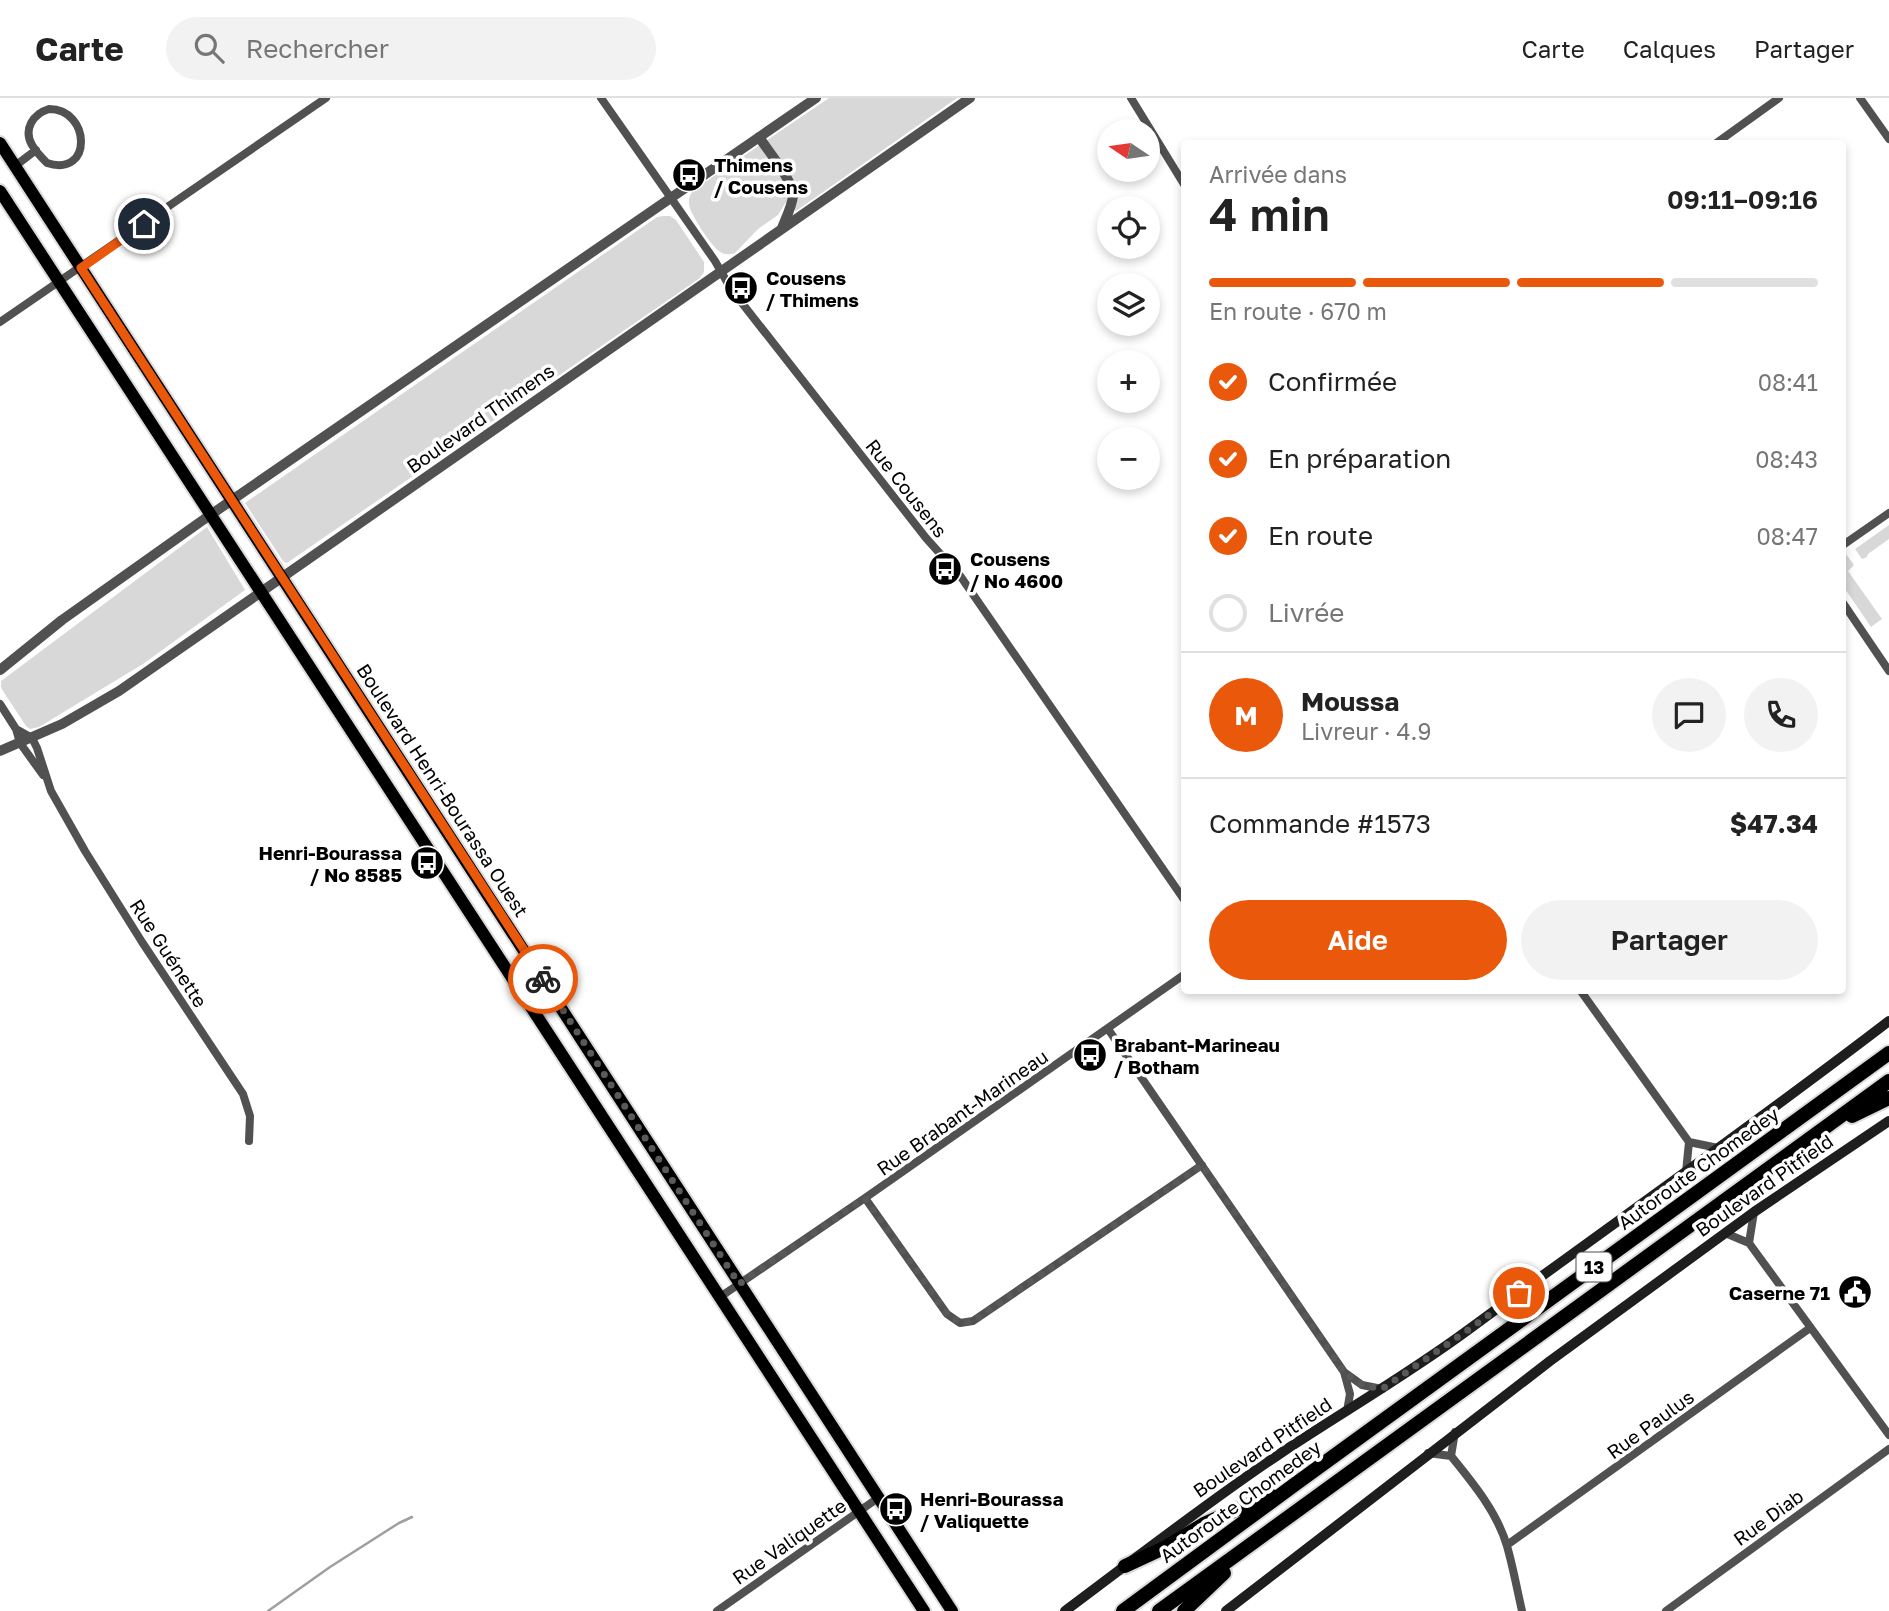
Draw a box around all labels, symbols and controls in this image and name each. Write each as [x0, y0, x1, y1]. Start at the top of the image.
search box [166, 17, 656, 80]
text: Carte [35, 29, 124, 68]
icon: search [190, 29, 228, 67]
text: Rechercher [246, 33, 389, 64]
text: Carte [1521, 34, 1585, 63]
text: Calques [1623, 34, 1716, 63]
text: Partager [1754, 34, 1854, 63]
north arrow [1097, 119, 1160, 182]
map controls [1097, 119, 1160, 490]
place label: Thimens / Cousens [714, 153, 808, 198]
bus stop icon: Thimens / Cousens [670, 156, 708, 194]
text: Arrivée dans [1209, 160, 1347, 188]
text: 09:11–09:16 [1667, 184, 1818, 215]
text: 4 min [1209, 186, 1330, 241]
pin [114, 194, 174, 254]
button: locate [1097, 196, 1160, 259]
icon: home [125, 205, 163, 243]
place label: Cousens / Thimens [766, 266, 859, 311]
bus stop icon: Cousens / Thimens [722, 269, 760, 307]
button: layers [1097, 273, 1160, 336]
text: En route · 670 m [1209, 297, 1387, 325]
button: + [1097, 350, 1160, 413]
street label: Boulevard Thimens [402, 358, 558, 478]
icon: check [1209, 363, 1247, 401]
text: Confirmée [1268, 366, 1397, 397]
text: 08:41 [1758, 368, 1818, 396]
button: − [1097, 427, 1160, 490]
street label: Rue Cousens [861, 434, 953, 542]
icon: check [1209, 440, 1247, 478]
text: En préparation [1268, 443, 1451, 474]
text: 08:43 [1755, 445, 1818, 473]
icon: check [1209, 517, 1247, 555]
text: En route [1268, 520, 1373, 551]
text: 08:47 [1757, 522, 1818, 550]
place label: Cousens / No 4600 [970, 547, 1063, 592]
bus stop icon: Cousens / No 4600 [926, 550, 964, 588]
text: Livrée [1268, 597, 1344, 628]
street label: Boulevard Henri-Bourassa Ouest [352, 659, 534, 921]
button: chat [1652, 678, 1726, 752]
button: phone [1744, 678, 1818, 752]
text: Moussa [1301, 686, 1399, 717]
text: M [1234, 700, 1258, 731]
text: Livreur · 4.9 [1301, 717, 1431, 745]
text: Commande #1573 [1209, 808, 1431, 839]
text: $47.34 [1730, 808, 1818, 839]
place label: Henri-Bourassa / No 8585 [258, 841, 402, 886]
bus stop icon: Henri-Bourassa / No 8585 [408, 844, 446, 882]
street label: Rue Guénette [125, 895, 213, 1011]
button: Aide [1209, 900, 1507, 980]
button: Partager [1521, 900, 1818, 980]
courier [508, 944, 578, 1014]
icon: bike [524, 960, 562, 998]
place label: Brabant-Marineau / Botham [1114, 1033, 1280, 1078]
bus stop icon: Brabant-Marineau / Botham [1071, 1036, 1109, 1074]
street label: Rue Brabant-Marineau [872, 1044, 1052, 1180]
street label: Autoroute Chomedey [1613, 1102, 1783, 1234]
street label: Boulevard Pitfield [1691, 1129, 1837, 1241]
road number: 13 [1576, 1252, 1612, 1282]
pin [1489, 1263, 1549, 1323]
public building icon: Caserne 71 [1836, 1273, 1874, 1311]
icon: bag [1500, 1274, 1538, 1312]
place label: Caserne 71 [1729, 1281, 1830, 1304]
street label: Rue Paulus [1602, 1385, 1698, 1463]
street label: Boulevard Pitfield [1188, 1392, 1336, 1502]
street label: Autoroute Chomedey [1155, 1435, 1325, 1567]
street label: Rue Diab [1729, 1484, 1807, 1550]
place label: Henri-Bourassa / Valiquette [920, 1487, 1064, 1532]
bus stop icon: Henri-Bourassa / Valiquette [877, 1490, 915, 1528]
street label: Rue Valiquette [728, 1493, 850, 1589]

